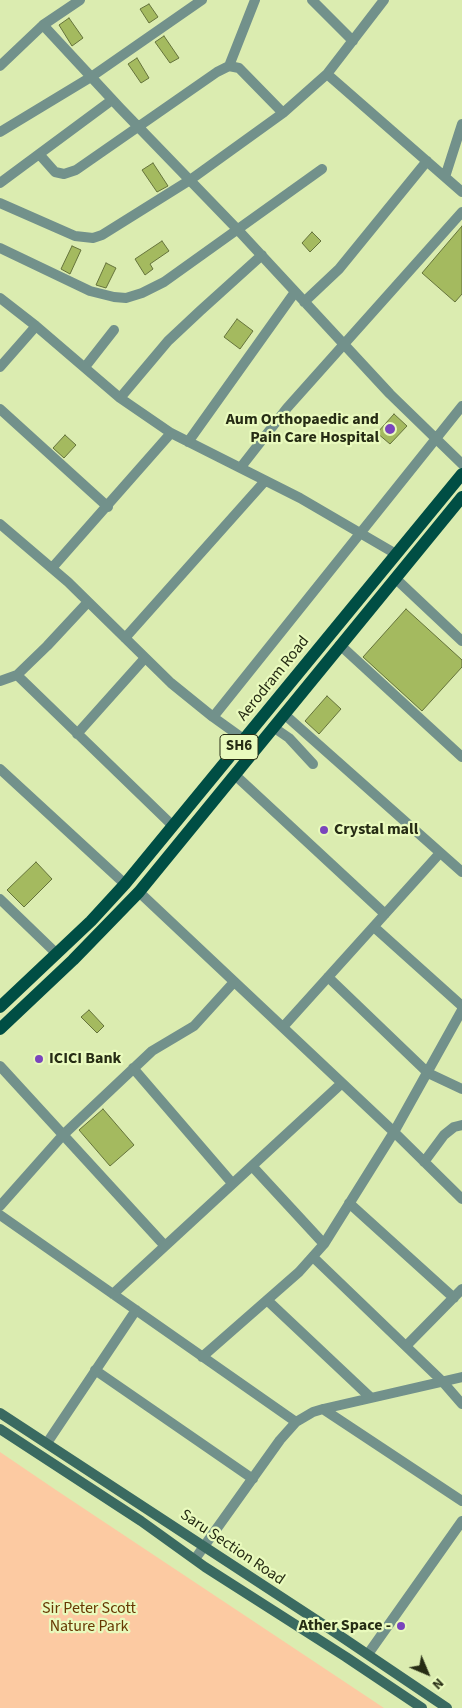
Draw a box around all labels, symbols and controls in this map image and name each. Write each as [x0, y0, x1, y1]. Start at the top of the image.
place label: Aum Orthopaedic and Pain Care Hospital [226, 410, 379, 448]
marker: Aum Orthopaedic and Pain Care Hospital [383, 422, 397, 436]
street label: Aerodram Road [234, 633, 314, 725]
road number: SH6 [220, 734, 258, 760]
place label: Crystal mall [334, 820, 418, 840]
marker: Crystal mall [318, 824, 330, 836]
place label: ICICI Bank [49, 1049, 121, 1069]
marker: ICICI Bank [33, 1053, 45, 1065]
street label: Saru Section Road [176, 1506, 288, 1590]
park label: Sir Peter Scott Nature Park [42, 1599, 136, 1637]
place label: Ather Space - [299, 1616, 391, 1636]
marker: Ather Space - [395, 1620, 407, 1632]
north arrow [402, 1648, 452, 1698]
text: N [427, 1673, 448, 1694]

